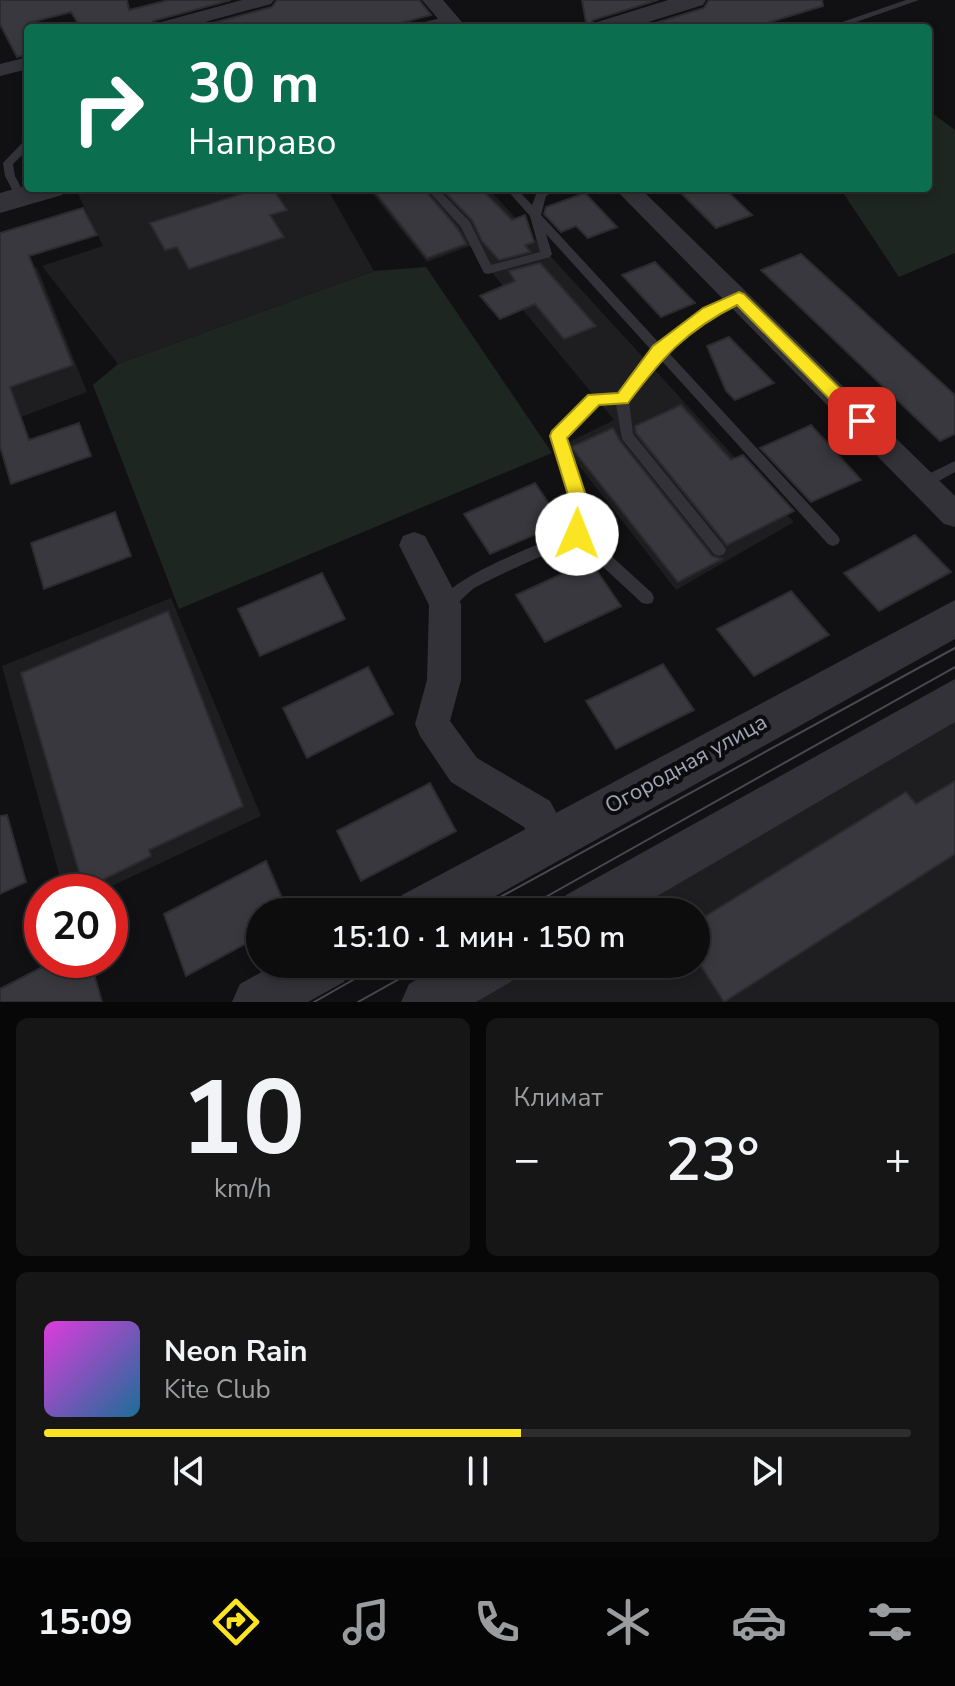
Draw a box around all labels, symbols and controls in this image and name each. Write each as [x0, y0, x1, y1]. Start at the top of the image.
text: 30 m [188, 45, 319, 122]
icon: right [56, 56, 160, 160]
text: Направо [188, 118, 337, 167]
pin [828, 387, 896, 455]
icon: arrive [840, 399, 884, 443]
position arrow [535, 492, 619, 576]
street label: Огородная улица [600, 707, 772, 821]
speed limit sign: 20 [24, 874, 128, 978]
text: 15:10 · 1 мин · 150 m [331, 917, 625, 958]
text: 10 [180, 1048, 305, 1190]
text: Климат [514, 1080, 603, 1115]
text: 23° [665, 1119, 760, 1201]
text: − [514, 1130, 540, 1190]
text: + [885, 1130, 911, 1190]
text: km/h [214, 1171, 271, 1206]
text: Neon Rain [164, 1331, 308, 1372]
text: Kite Club [164, 1372, 271, 1407]
icon: previous [167, 1449, 211, 1493]
icon: pause [456, 1449, 500, 1493]
icon: next [745, 1449, 789, 1493]
icon: directions [208, 1594, 264, 1650]
icon: music [338, 1594, 394, 1650]
icon: phone [469, 1594, 525, 1650]
icon: climate [600, 1594, 656, 1650]
icon: car [731, 1594, 787, 1650]
icon: filters [862, 1594, 918, 1650]
text: 15:09 [37, 1598, 133, 1647]

